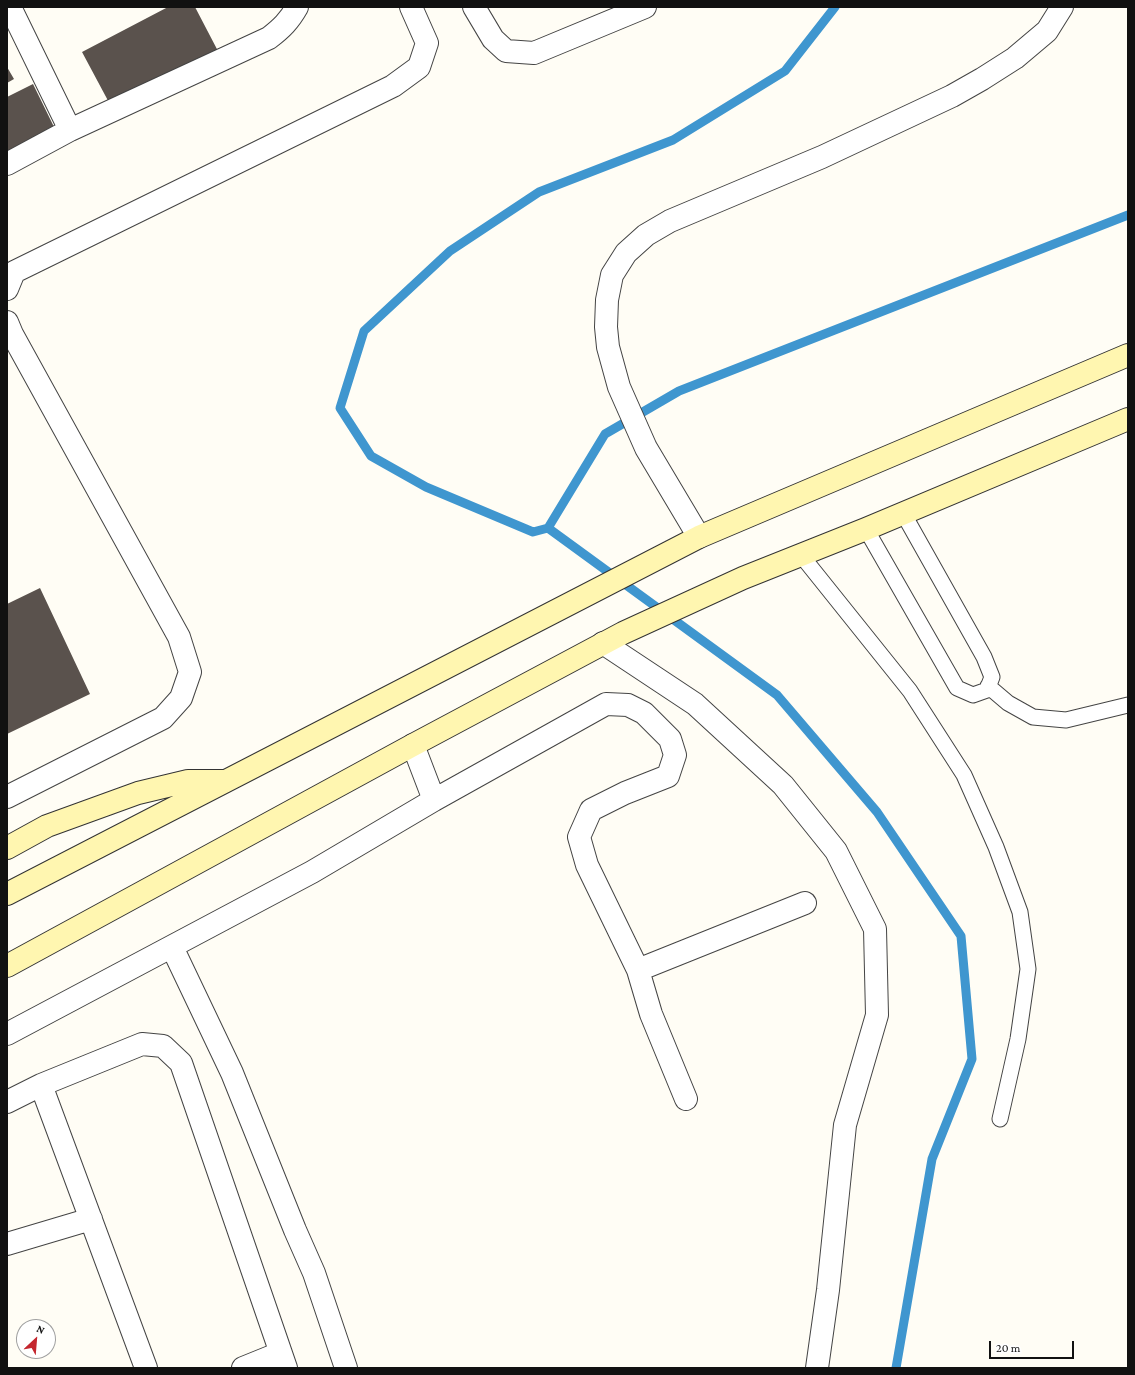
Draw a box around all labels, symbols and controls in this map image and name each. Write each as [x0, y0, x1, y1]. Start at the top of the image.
north arrow [16, 1319, 56, 1359]
text: N [35, 1322, 47, 1336]
scale bar [991, 1333, 1076, 1359]
text: 20 m [996, 1341, 1020, 1355]

